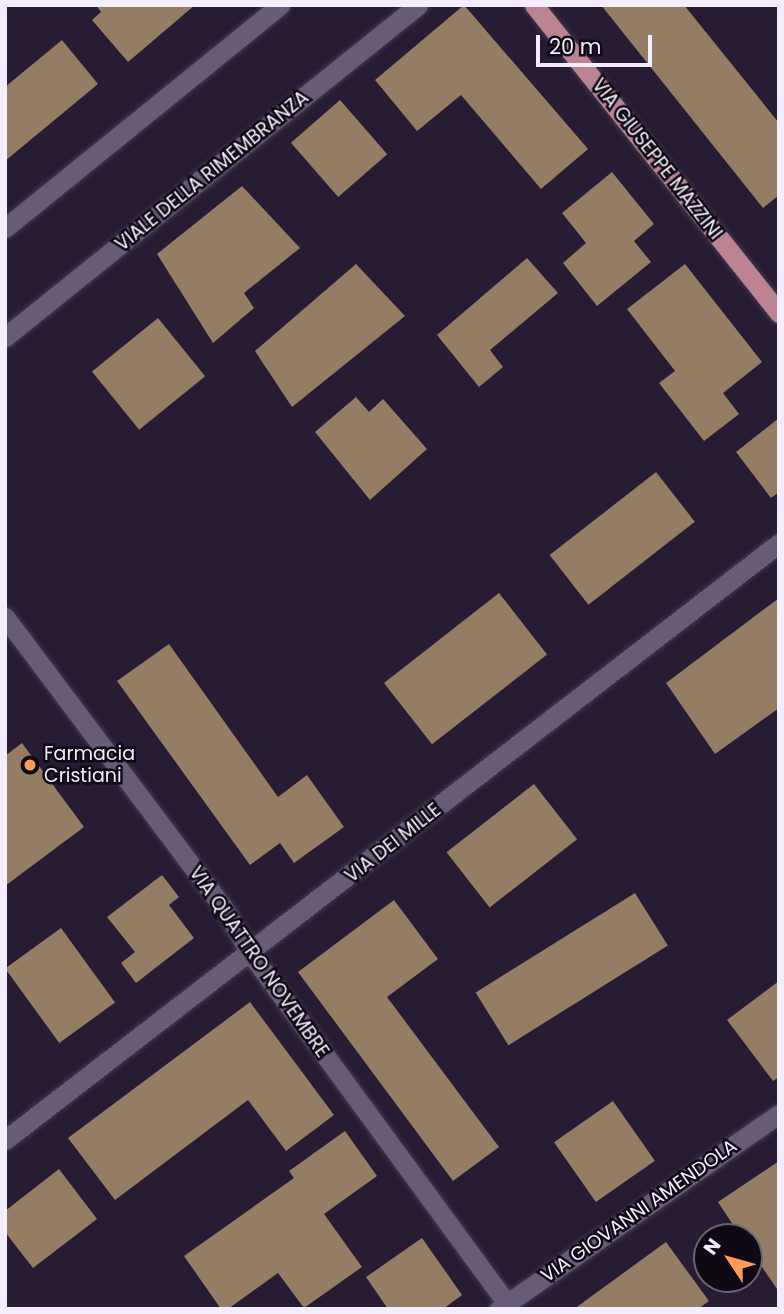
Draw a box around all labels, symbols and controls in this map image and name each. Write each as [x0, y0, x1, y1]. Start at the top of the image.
scale bar [539, 21, 654, 65]
text: 20 m [549, 32, 602, 61]
street label: VIA GIUSEPPE MAZZINI [587, 74, 727, 244]
street label: VIALE DELLA RIMEMBRANZA [111, 86, 313, 256]
place label: Farmacia Cristiani [44, 743, 135, 787]
marker: Farmacia Cristiani [22, 757, 38, 773]
street label: VIA DEI MILLE [340, 798, 446, 888]
street label: VIA QUATTRO NOVEMBRE [184, 862, 334, 1062]
street label: VIA GIOVANNI AMENDOLA [537, 1135, 741, 1287]
north arrow [693, 1223, 763, 1293]

